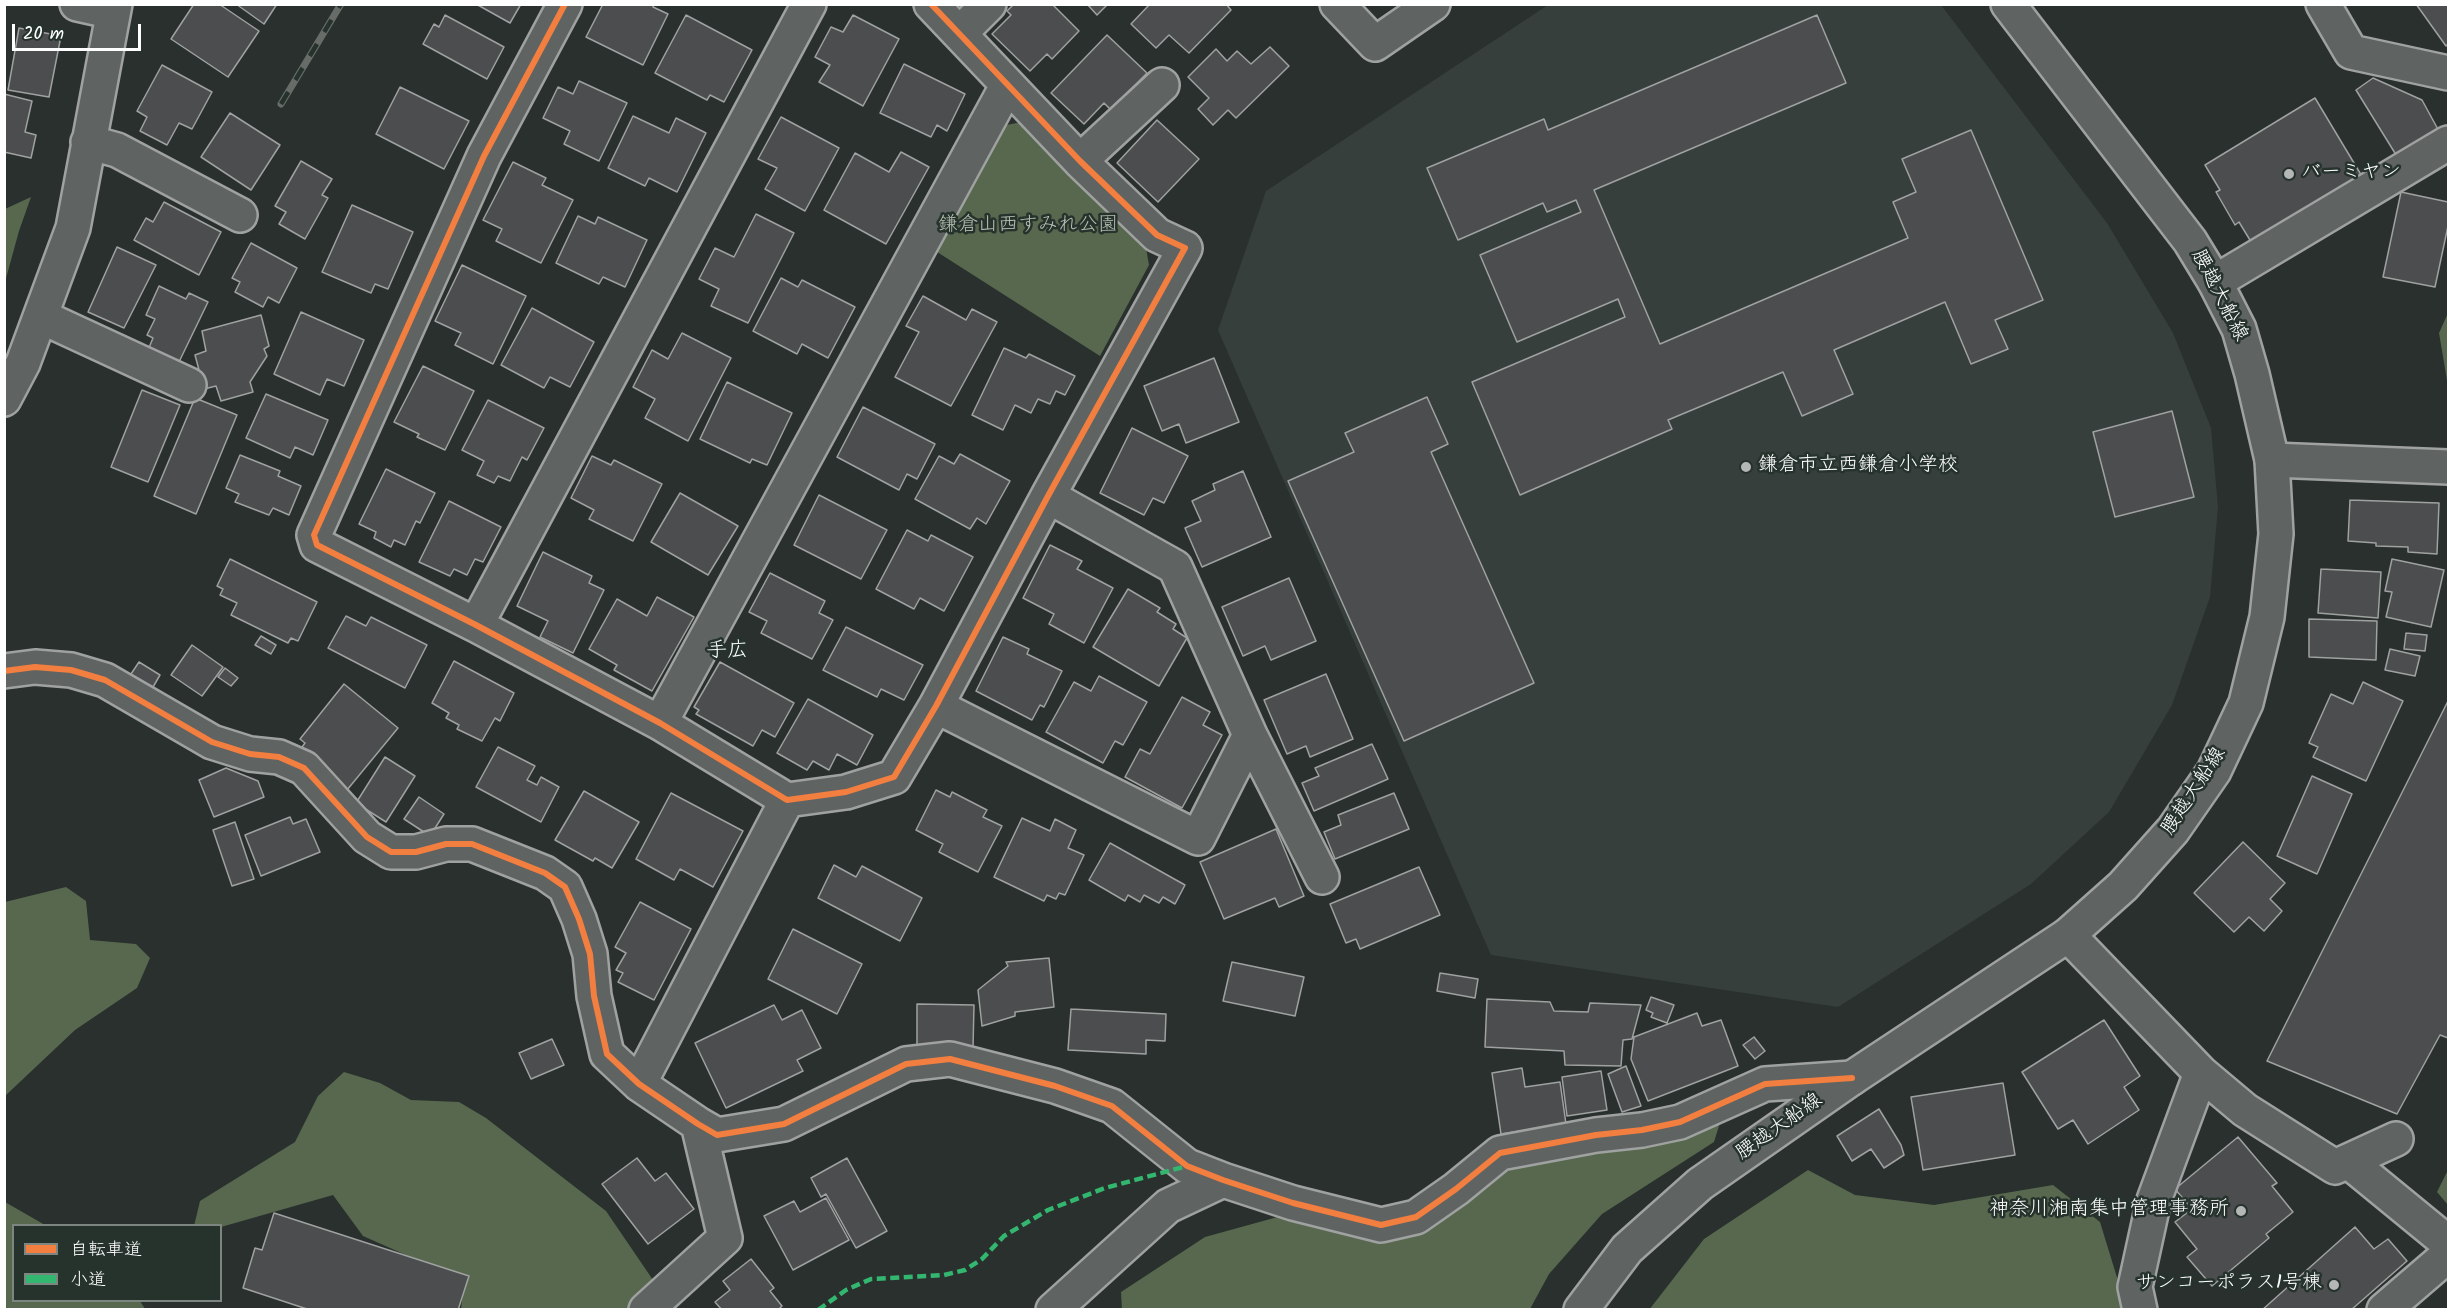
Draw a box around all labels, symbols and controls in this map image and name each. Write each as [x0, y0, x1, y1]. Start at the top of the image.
scale bar [15, 12, 144, 50]
text: 20 m [23, 20, 64, 49]
place label: バーミヤン [2301, 162, 2401, 186]
marker: バーミヤン [2282, 167, 2296, 181]
park label: 鎌倉山西すみれ公園 [938, 215, 1118, 239]
street label: 腰越大船線 [2185, 246, 2251, 346]
place label: 鎌倉市立西鎌倉小学校 [1758, 455, 1958, 479]
marker: 鎌倉市立西鎌倉小学校 [1739, 460, 1753, 474]
district label: 手広 [706, 639, 748, 665]
street label: 腰越大船線 [2158, 744, 2232, 840]
street label: 腰越大船線 [1732, 1089, 1828, 1167]
place label: 神奈川湘南集中管理事務所 [1989, 1199, 2229, 1223]
marker: 神奈川湘南集中管理事務所 [2234, 1204, 2248, 1218]
legend [12, 1224, 222, 1302]
text: 自転車道 [70, 1236, 142, 1265]
text: 小道 [70, 1266, 106, 1295]
place label: サンコーポラス1号棟 [2136, 1273, 2322, 1297]
marker: サンコーポラス1号棟 [2327, 1278, 2341, 1292]

